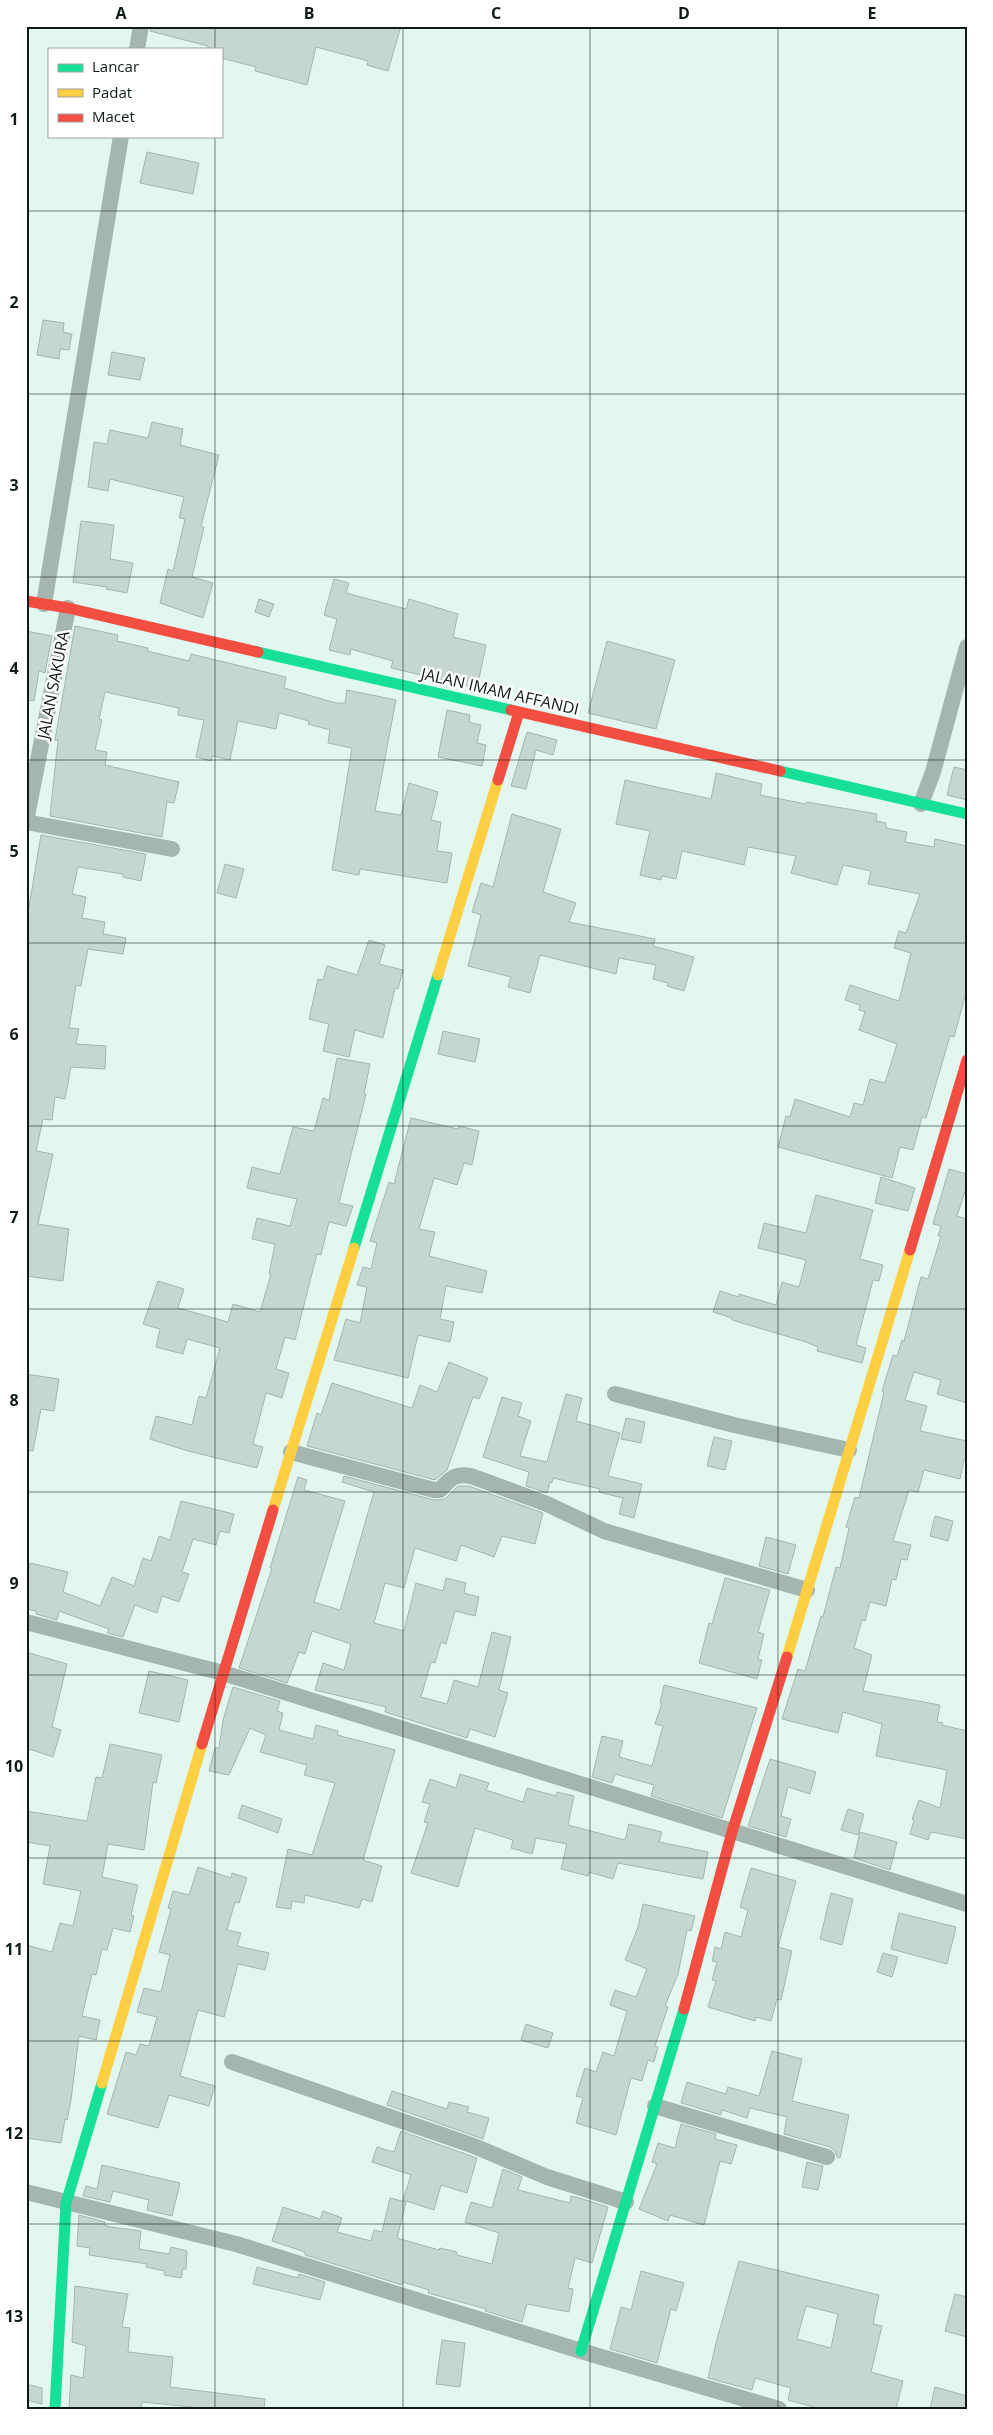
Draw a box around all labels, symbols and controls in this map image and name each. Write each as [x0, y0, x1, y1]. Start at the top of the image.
text: A [115, 2, 127, 24]
text: B [304, 2, 314, 24]
text: C [491, 2, 501, 24]
text: D [678, 2, 690, 24]
text: E [868, 2, 877, 24]
legend [48, 48, 222, 138]
text: Lancar [92, 56, 139, 76]
text: Padat [92, 82, 132, 102]
text: Macet [92, 106, 135, 126]
text: 1 [9, 108, 19, 130]
text: 2 [9, 291, 19, 313]
text: 3 [9, 474, 19, 496]
street label: JALAN SAKURA [31, 628, 74, 743]
text: 4 [9, 657, 19, 679]
street label: JALAN IMAM AFFANDI [417, 662, 581, 720]
text: 5 [9, 840, 19, 862]
text: 6 [9, 1023, 19, 1045]
text: 7 [9, 1206, 19, 1228]
text: 8 [9, 1389, 19, 1411]
text: 9 [9, 1572, 19, 1594]
text: 10 [5, 1755, 23, 1777]
text: 11 [5, 1938, 23, 1960]
text: 12 [5, 2122, 23, 2144]
text: 13 [5, 2305, 23, 2327]

